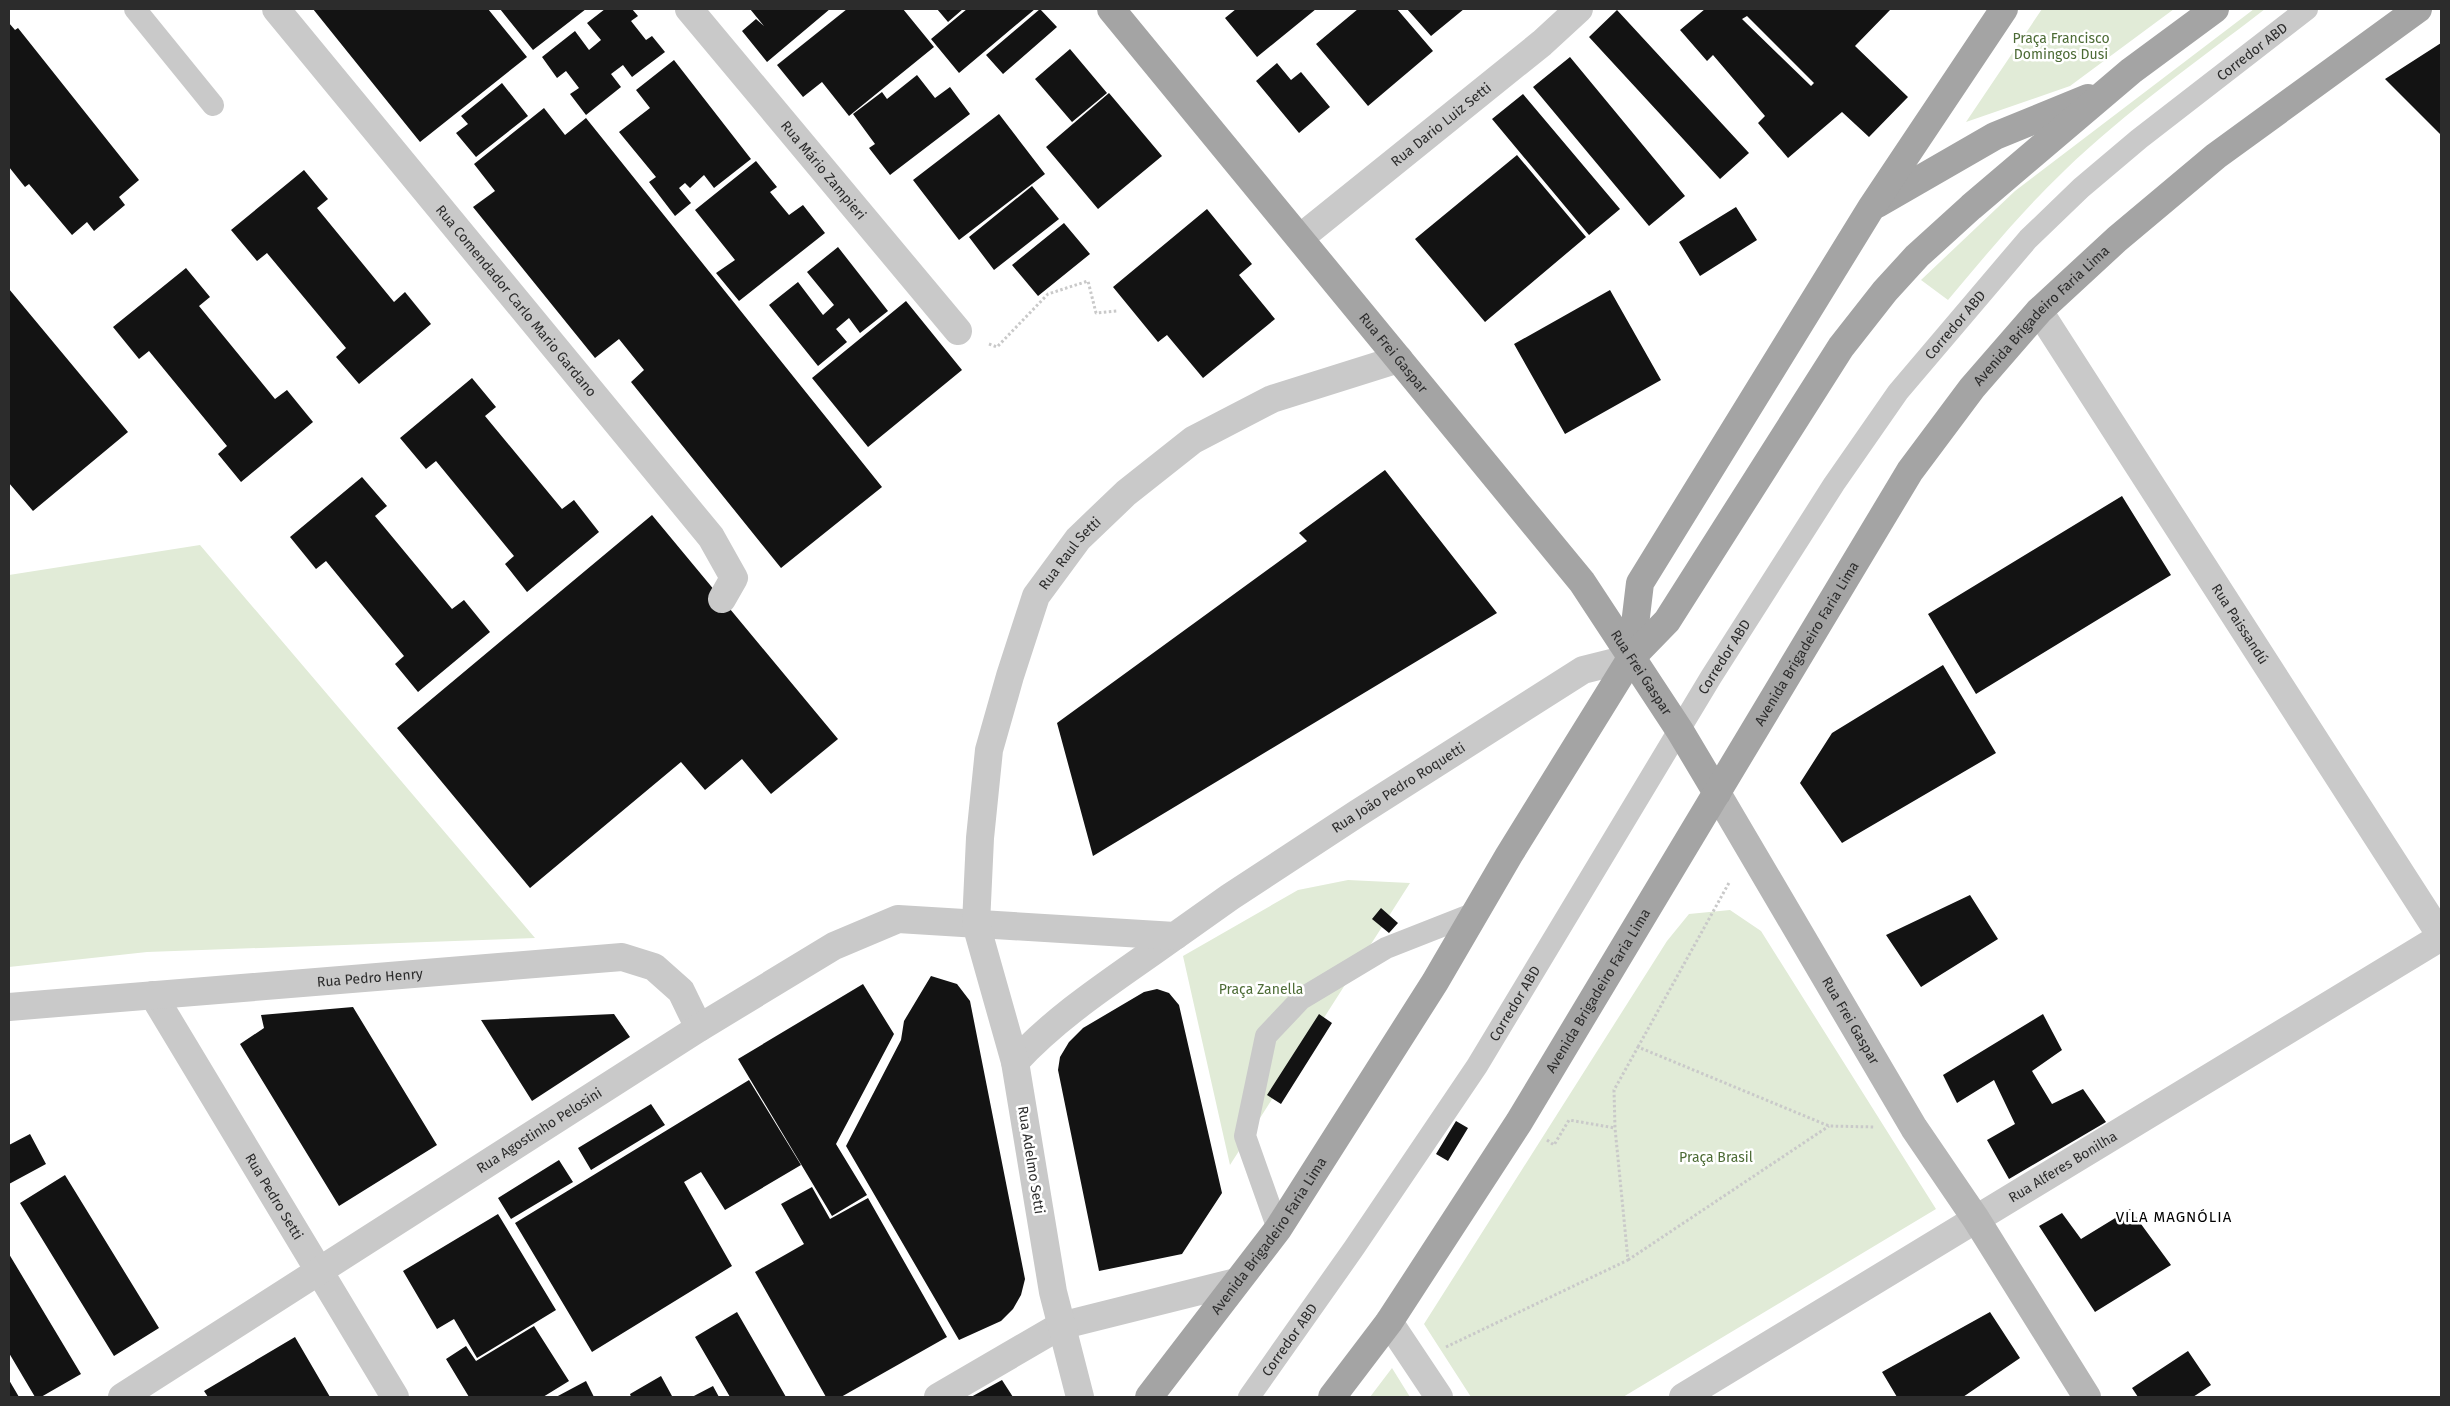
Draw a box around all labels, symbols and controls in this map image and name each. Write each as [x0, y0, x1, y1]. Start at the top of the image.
street label: Corredor ABD [2213, 19, 2291, 84]
park label: Praça Francisco Domingos Dusi [2012, 30, 2110, 63]
street label: Rua Dario Luiz Setti [1387, 79, 1494, 170]
street label: Rua Mário Zampieri [777, 117, 870, 223]
street label: Rua Comendador Carlo Mario Gardano [432, 201, 600, 400]
street label: Avenida Brigadeiro Faria Lima [1969, 242, 2113, 389]
street label: Corredor ABD [1921, 287, 1989, 363]
street label: Rua Frei Gaspar [1356, 309, 1432, 397]
street label: Rua Raul Setti [1035, 513, 1104, 593]
street label: Avenida Brigadeiro Faria Lima [1751, 558, 1862, 729]
street label: Rua Paissandú [2208, 581, 2272, 667]
street label: Corredor ABD [1694, 616, 1754, 697]
street label: Rua Frei Gaspar [1607, 627, 1676, 719]
street label: Rua João Pedro Roquetti [1328, 739, 1468, 837]
street label: Avenida Brigadeiro Faria Lima [1542, 905, 1654, 1076]
street label: Corredor ABD [1485, 963, 1544, 1044]
street label: Rua Pedro Henry [316, 965, 424, 990]
street label: Rua Frei Gaspar [1818, 974, 1883, 1068]
park label: Praça Zanella [1219, 981, 1303, 998]
street label: Rua Agostinho Pelosini [473, 1084, 605, 1177]
street label: Rua Adelmo Setti [1014, 1105, 1048, 1215]
street label: Rua Alferes Bonilha [2005, 1127, 2120, 1206]
park label: Praça Brasil [1679, 1149, 1753, 1166]
street label: Rua Pedro Setti [242, 1150, 307, 1243]
street label: Avenida Brigadeiro Faria Lima [1207, 1154, 1330, 1318]
district label: VILA MAGNÓLIA [2116, 1208, 2232, 1226]
street label: Corredor ABD [1258, 1300, 1321, 1379]

